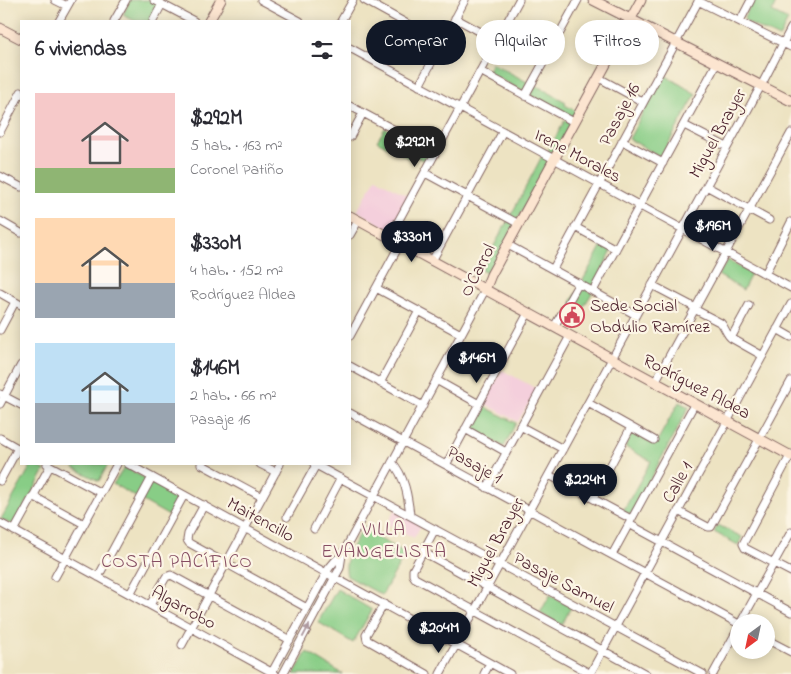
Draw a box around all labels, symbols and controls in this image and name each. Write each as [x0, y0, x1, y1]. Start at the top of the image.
chip: Comprar [366, 20, 466, 65]
chip: Alquilar [476, 20, 565, 65]
chip: Filtros [575, 20, 659, 65]
text: 6 viviendas [35, 35, 127, 65]
icon: filters [308, 36, 336, 64]
street label: Pasaje 16 [593, 79, 648, 151]
street label: Miguel Brayer [683, 84, 755, 184]
text: $292M [190, 104, 243, 134]
icon: home [75, 113, 135, 173]
street label: Irene Morales [529, 123, 625, 191]
pin: $292M [380, 126, 450, 168]
text: $292M [395, 130, 435, 154]
text: 5 hab. · 163 m² [190, 134, 282, 158]
text: Coronel Patiño [190, 158, 284, 182]
pin: $196M [678, 210, 748, 252]
text: $196M [695, 214, 731, 238]
pin: $330M [377, 220, 447, 263]
text: $330M [392, 225, 432, 249]
text: $330M [190, 229, 242, 259]
icon: home [75, 238, 135, 298]
street label: O'Carrol [454, 240, 503, 302]
text: 4 hab. · 152 m² [190, 259, 283, 283]
text: Rodríguez Aldea [190, 283, 296, 307]
place label: Sede Social Obdulio Ramírez [590, 294, 710, 341]
public building icon: Sede Social Obdulio Ramírez [559, 302, 585, 328]
pin: $146M [442, 342, 512, 384]
text: $146M [458, 346, 496, 370]
street label: Rodríguez Aldea [637, 348, 755, 428]
text: $146M [190, 354, 240, 384]
icon: home [75, 363, 135, 423]
text: 2 hab. · 66 m² [190, 384, 277, 408]
text: Pasaje 16 [190, 408, 250, 432]
street label: Pasaje 1 [442, 440, 507, 492]
street label: Calle 1 [657, 457, 701, 508]
pin: $224M [550, 464, 620, 506]
text: $224M [564, 468, 606, 492]
street label: Maitencillo [222, 492, 298, 550]
street label: Miguel Brayer [461, 493, 533, 593]
district label: VILLA EVANGELISTA [321, 517, 447, 566]
street label: Pasaje Samuel [508, 546, 618, 621]
district label: COSTA PACÍFICO [101, 549, 253, 576]
street label: Algarrobo [145, 580, 220, 638]
pin: $204M [404, 612, 474, 654]
north arrow [730, 614, 775, 659]
map controls [730, 614, 775, 659]
text: $204M [419, 616, 459, 640]
one-way arrow [302, 624, 310, 638]

